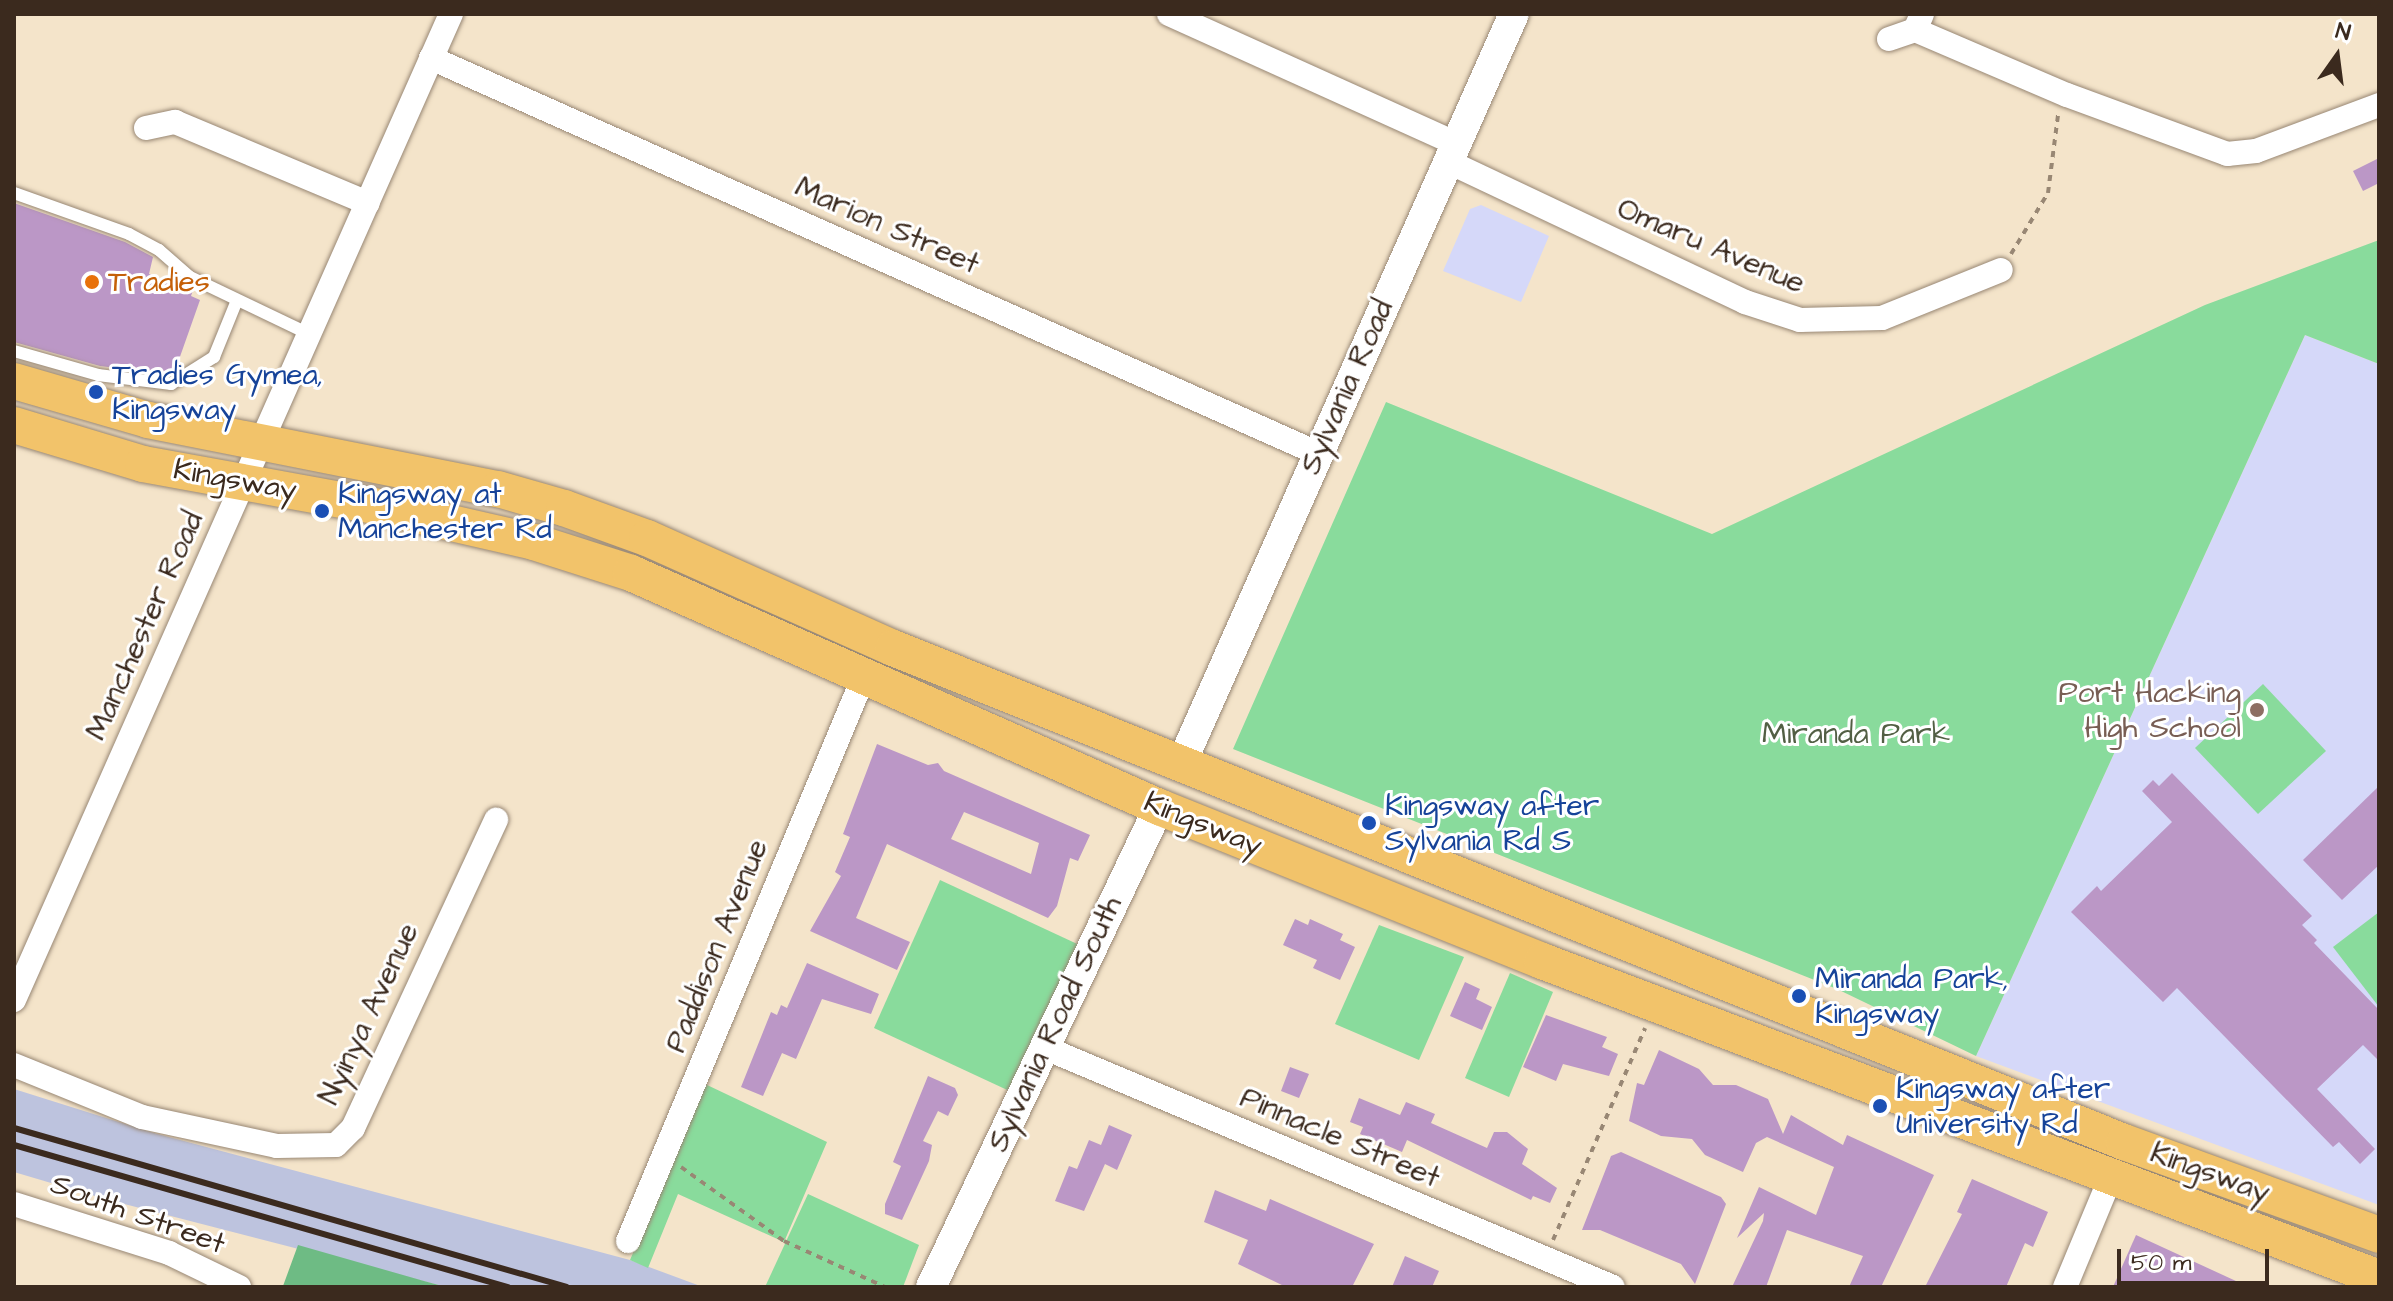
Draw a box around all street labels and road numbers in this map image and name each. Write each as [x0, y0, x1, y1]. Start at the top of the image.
street label: Marion Street [789, 169, 985, 283]
street label: Omaru Avenue [1612, 190, 1810, 302]
street label: Sylvania Road [1293, 294, 1401, 480]
street label: Kingsway [171, 451, 299, 509]
street label: Manchester Road [79, 506, 211, 746]
street label: Kingsway [1139, 784, 1267, 864]
street label: Paddison Avenue [658, 834, 776, 1058]
street label: Sylvania Road South [980, 891, 1130, 1157]
street label: Nyinya Avenue [311, 918, 427, 1110]
street label: Pinnacle Street [1235, 1080, 1445, 1196]
street label: Kingsway [2145, 1135, 2275, 1211]
street label: South Street [46, 1166, 230, 1262]

